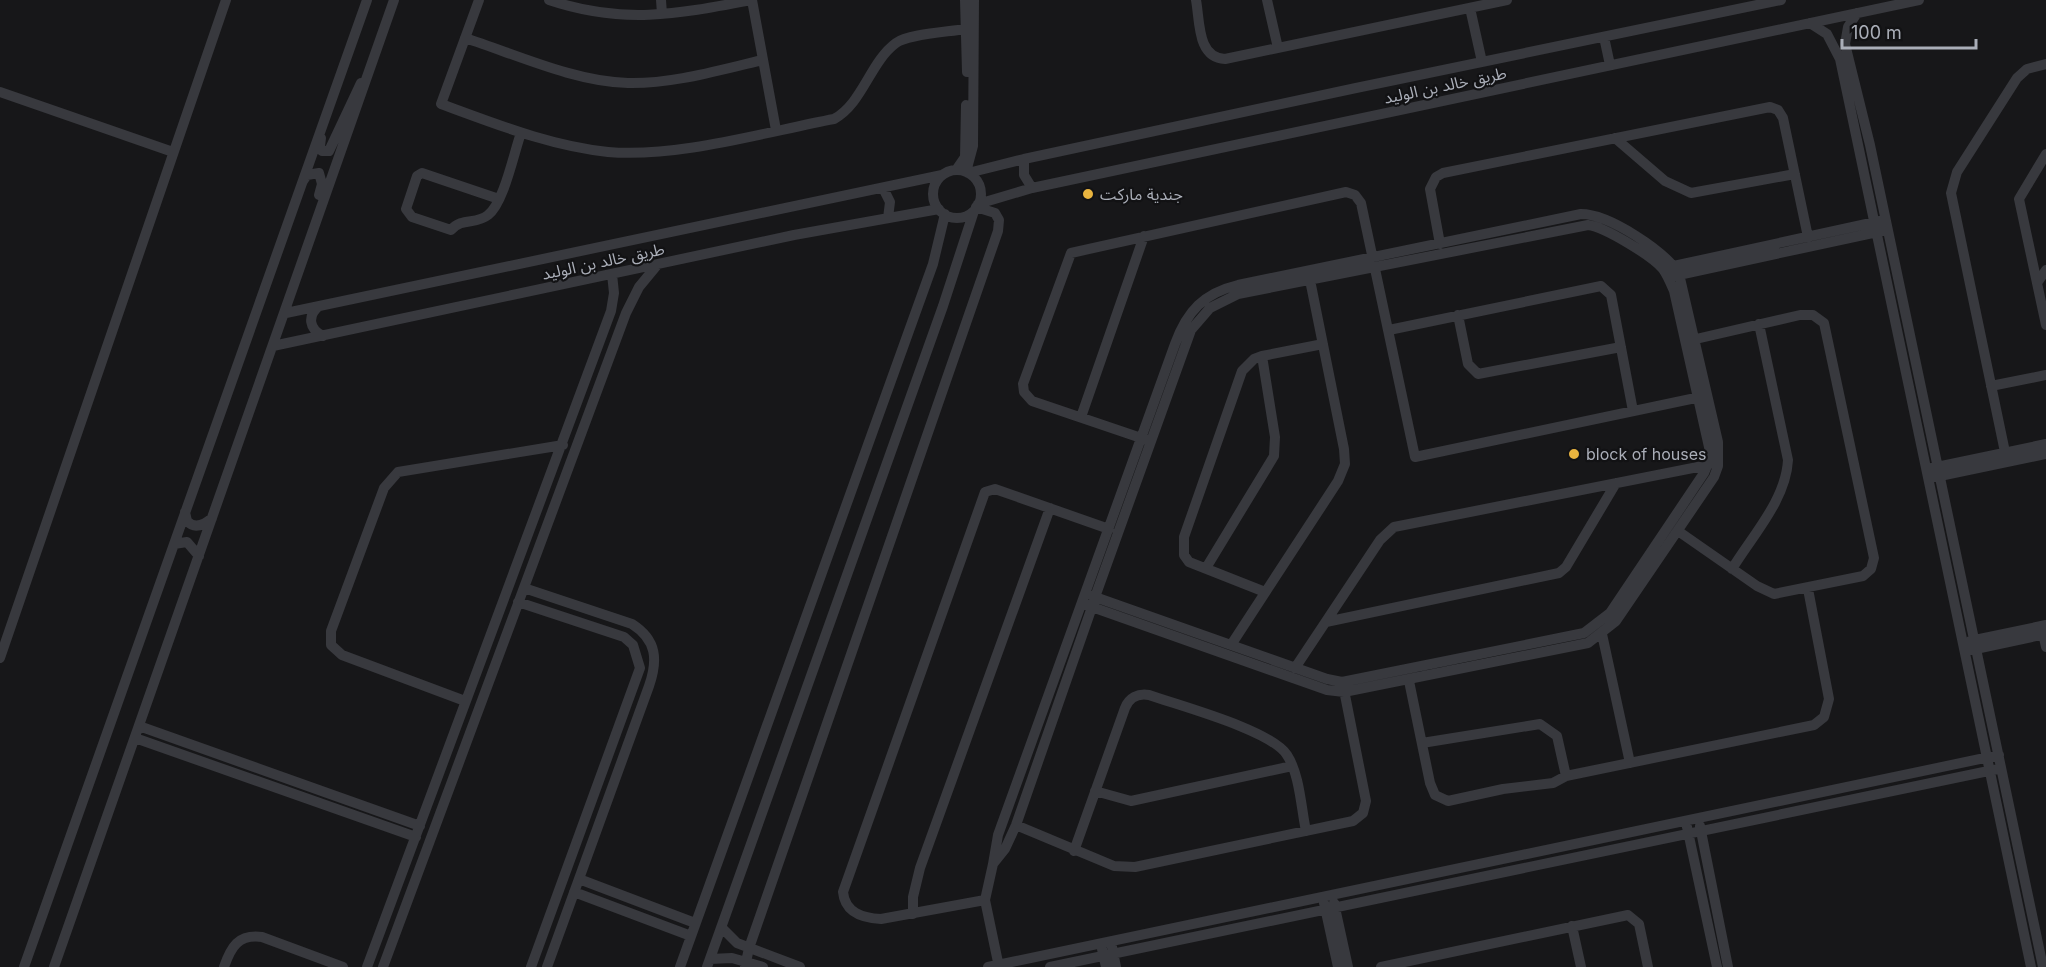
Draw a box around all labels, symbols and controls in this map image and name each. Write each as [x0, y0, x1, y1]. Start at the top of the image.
scale bar [1842, 12, 1976, 50]
text: 100 m [1851, 22, 1902, 43]
street label: طريق خالد بن الوليد [1382, 62, 1508, 109]
place label: جندية ماركت [1100, 184, 1183, 204]
marker: جندية ماركت [1081, 187, 1095, 201]
street label: طريق خالد بن الوليد [540, 238, 666, 285]
place label: block of houses [1586, 444, 1706, 464]
marker: block of houses [1567, 447, 1581, 461]

